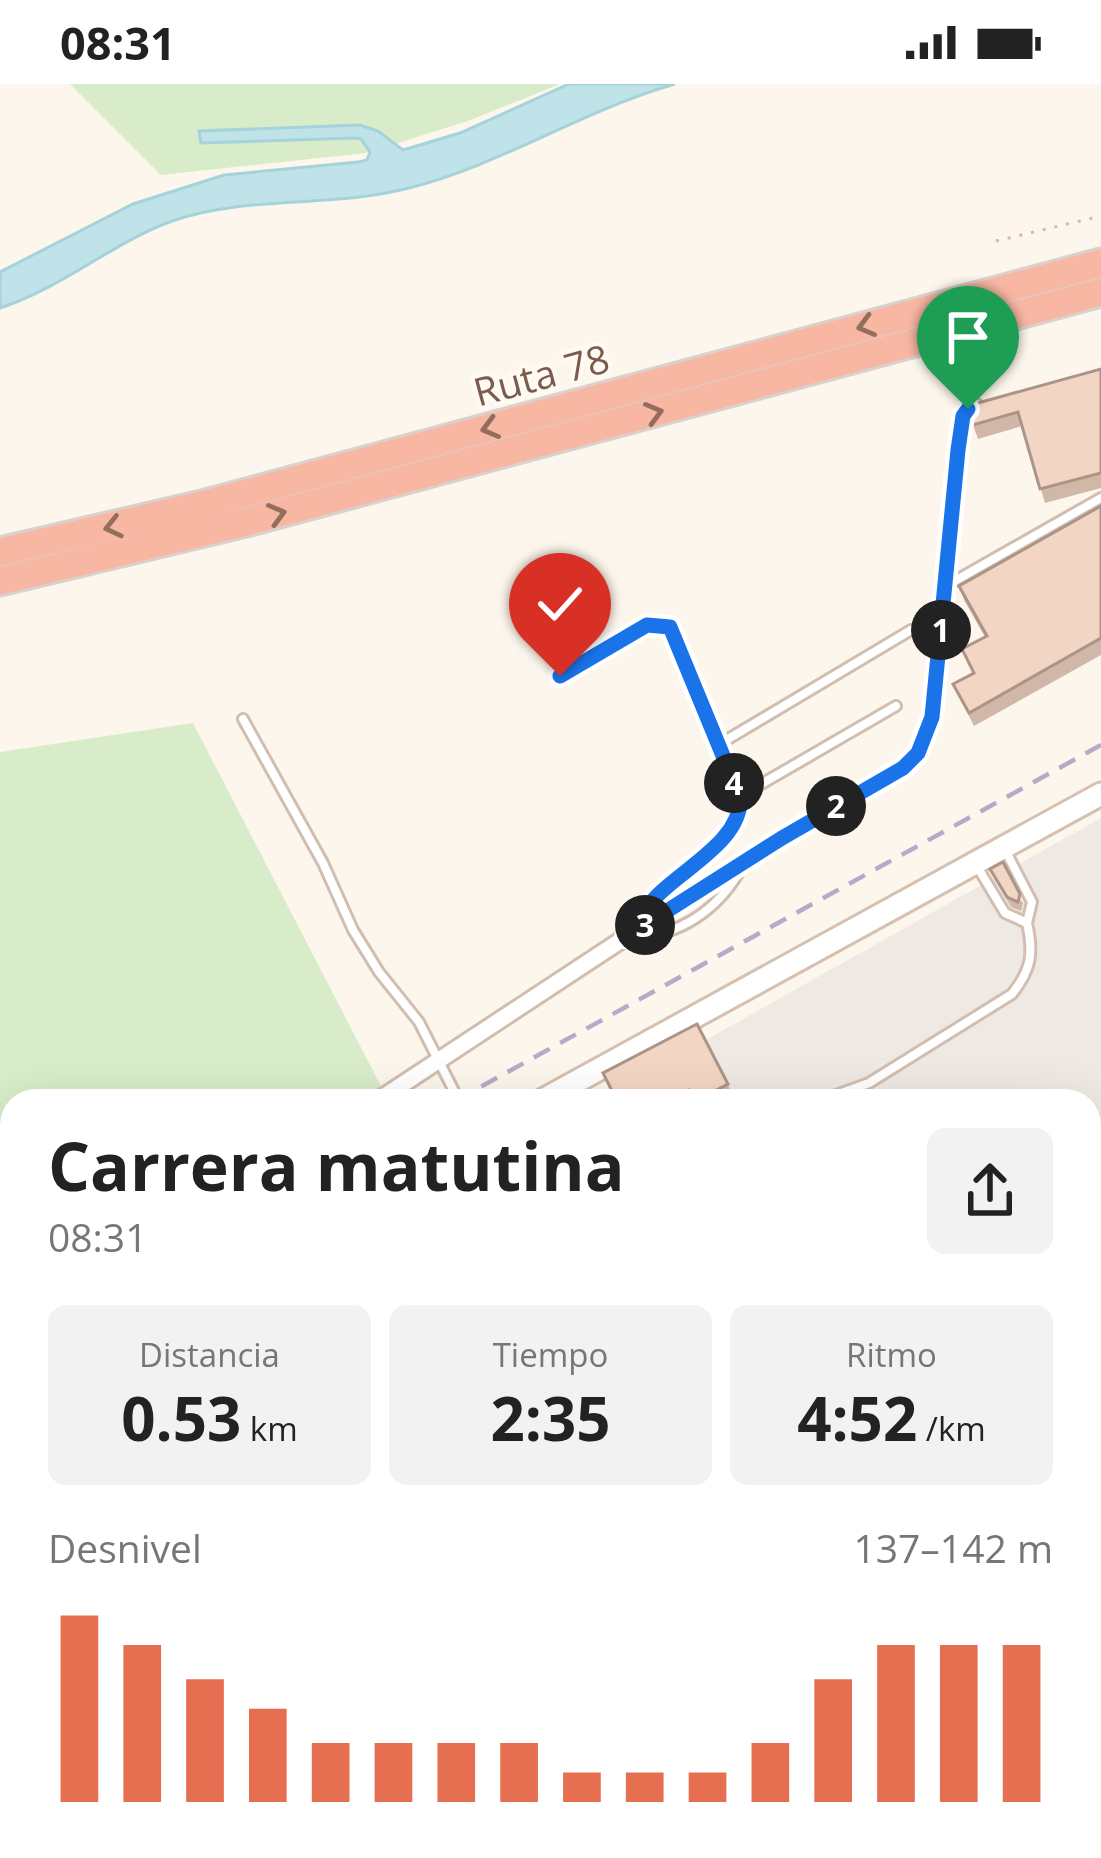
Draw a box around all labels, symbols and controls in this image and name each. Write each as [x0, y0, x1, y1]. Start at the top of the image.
text: 08:31 [60, 12, 176, 73]
pin [917, 286, 1019, 409]
icon: arrive [935, 304, 1001, 370]
one-way arrow [857, 312, 877, 337]
street label: Ruta 78 [467, 331, 615, 417]
one-way arrow [643, 402, 663, 427]
one-way arrow [480, 414, 501, 439]
one-way arrow [266, 504, 287, 529]
one-way arrow [103, 513, 123, 538]
pin [509, 553, 611, 676]
icon: check [527, 571, 593, 637]
pin: 1 [911, 600, 971, 660]
text: 1 [932, 607, 950, 652]
pin: 4 [704, 753, 764, 813]
text: 4 [725, 760, 743, 805]
pin: 2 [806, 776, 866, 836]
text: 2 [827, 783, 845, 828]
pin: 3 [615, 895, 675, 955]
text: 3 [636, 902, 654, 947]
text: Carrera matutina [48, 1120, 625, 1210]
button: share [927, 1128, 1053, 1254]
text: 08:31 [48, 1210, 147, 1263]
text: Distancia [139, 1332, 280, 1377]
text: Tiempo [493, 1332, 608, 1377]
text: Ritmo [846, 1332, 937, 1377]
text: 0.53 [121, 1377, 241, 1459]
text: 2:35 [490, 1377, 611, 1459]
text: 4:52 [797, 1377, 917, 1459]
text: km [241, 1406, 298, 1451]
text: /km [917, 1406, 986, 1451]
text: Desnivel [48, 1521, 202, 1574]
text: 137–142 m [853, 1521, 1053, 1574]

